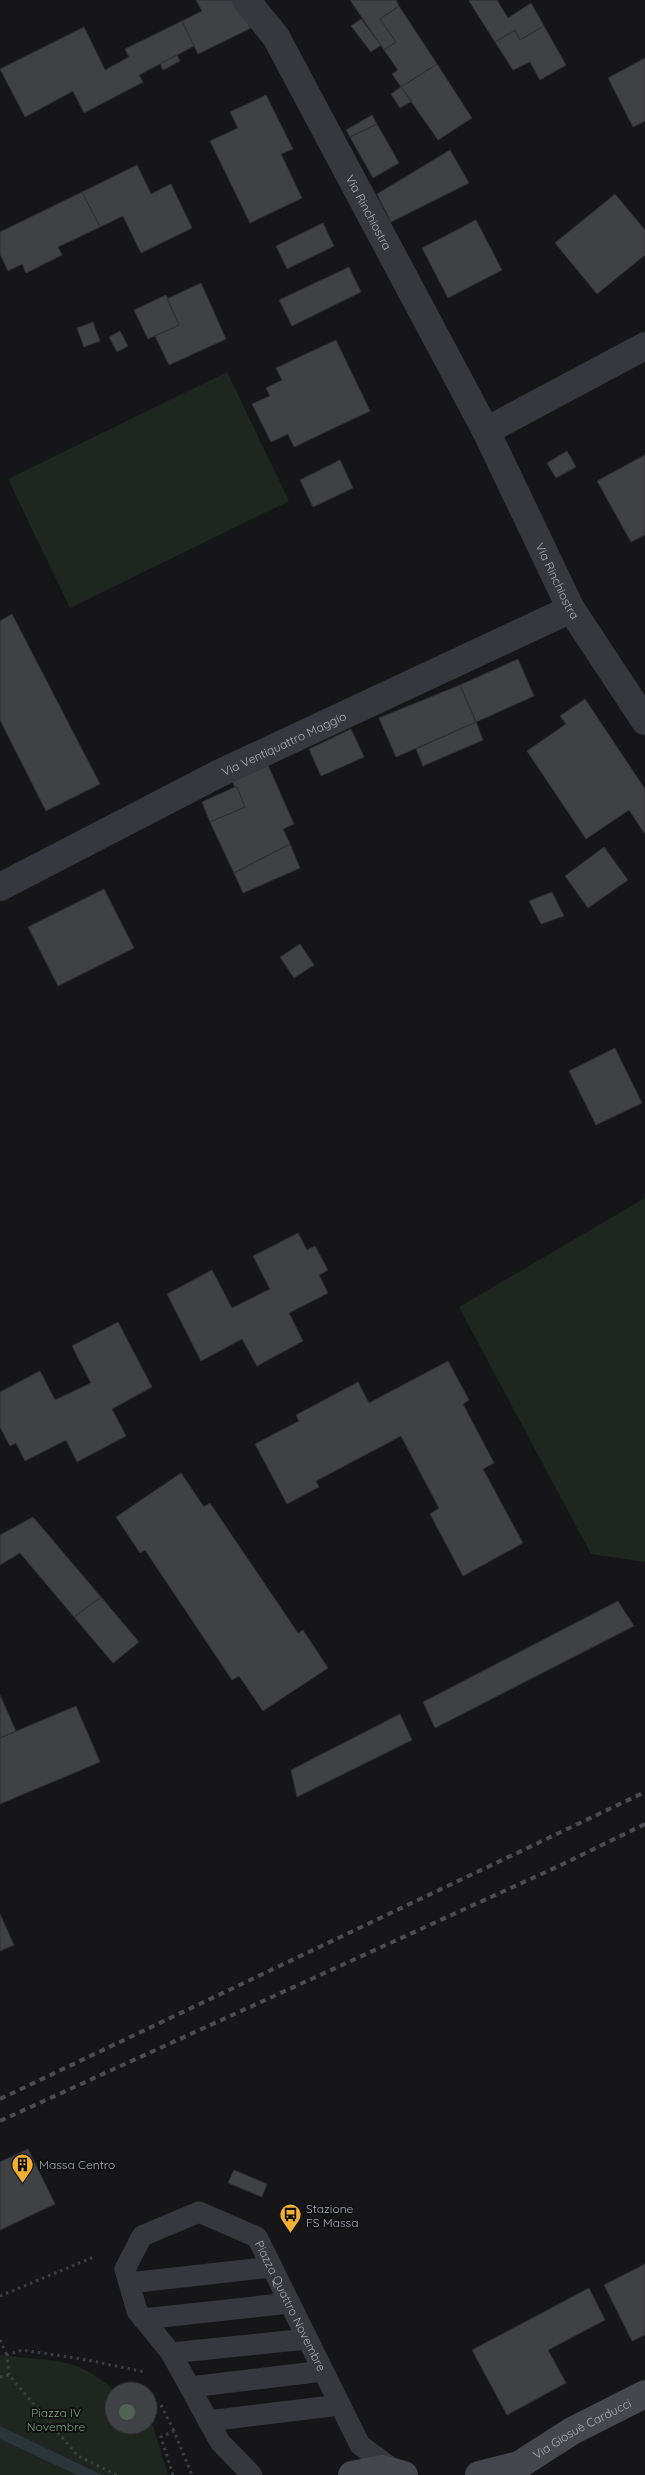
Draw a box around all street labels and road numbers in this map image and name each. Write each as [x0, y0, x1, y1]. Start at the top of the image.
street label: Via Rinchiostra [343, 172, 395, 252]
street label: Via Rinchiostra [533, 540, 583, 622]
street label: Via Ventiquattro Maggio [219, 708, 348, 779]
street label: Piazza Quattro Novembre [252, 2238, 330, 2374]
street label: Via Giosuè Carducci [530, 2395, 633, 2462]

